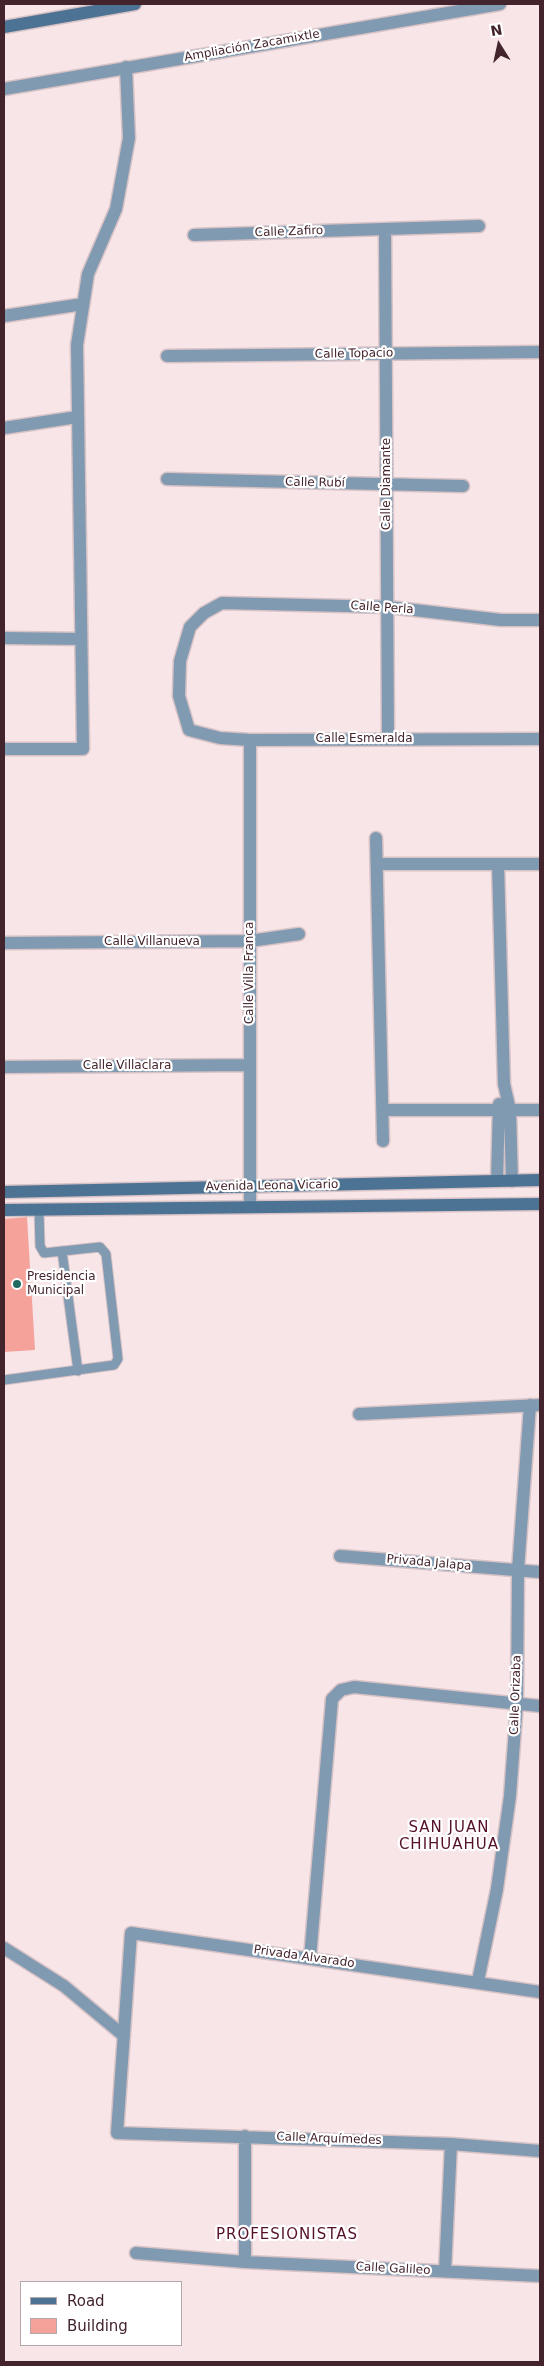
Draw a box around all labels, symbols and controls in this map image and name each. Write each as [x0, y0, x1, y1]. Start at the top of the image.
north arrow [474, 20, 524, 70]
text: N [489, 21, 504, 39]
street label: Ampliación Zacamixtle [183, 27, 321, 65]
street label: Calle Zafiro [254, 224, 324, 240]
street label: Calle Topacio [315, 346, 393, 362]
street label: Calle Diamante [380, 438, 394, 530]
street label: Calle Rubí [285, 475, 345, 491]
street label: Calle Perla [350, 599, 414, 617]
street label: Calle Esmeralda [315, 732, 413, 746]
street label: Calle Villa Franca [243, 922, 257, 1024]
street label: Calle Villanueva [104, 935, 200, 949]
street label: Calle Villaclara [83, 1059, 171, 1073]
street label: Avenida Leona Vicario [206, 1178, 338, 1194]
place label: Presidencia Municipal [27, 1270, 96, 1298]
marker: Presidencia Municipal [11, 1278, 23, 1290]
street label: Privada Jalapa [386, 1552, 472, 1574]
street label: Calle Orizaba [507, 1655, 525, 1735]
district label: SAN JUAN CHIHUAHUA [398, 1819, 500, 1854]
street label: Privada Alvarado [253, 1943, 355, 1971]
street label: Calle Arquímedes [276, 2130, 382, 2148]
district label: PROFESIONISTAS [214, 2226, 360, 2244]
street label: Calle Galileo [355, 2260, 431, 2278]
legend [20, 2281, 182, 2346]
text: Road [67, 2292, 105, 2310]
text: Building [67, 2317, 128, 2335]

